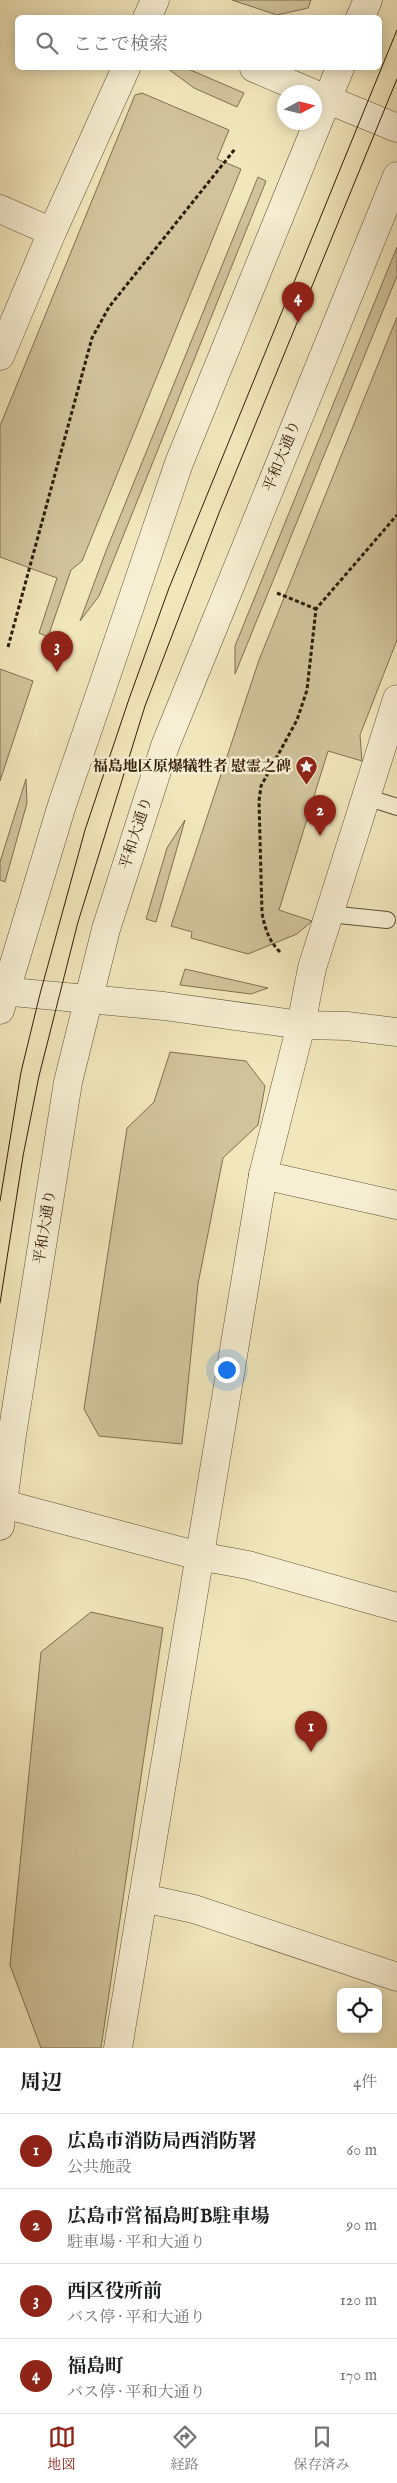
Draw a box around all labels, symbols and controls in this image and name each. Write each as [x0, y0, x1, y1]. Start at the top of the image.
search box [15, 15, 382, 70]
icon: search [33, 29, 61, 57]
text: ここで検索 [73, 33, 168, 57]
north arrow [277, 85, 322, 130]
pin: 4 [282, 282, 314, 323]
street label: 平和大通り [259, 418, 305, 494]
pin: 3 [41, 631, 73, 672]
place icon: 福島地区原爆犠牲者 慰霊之碑 [295, 754, 319, 785]
place label: 福島地区原爆犠牲者 慰霊之碑 [93, 757, 291, 776]
street label: 平和大通り [115, 794, 157, 872]
pin: 2 [304, 795, 336, 836]
street label: 平和大通り [30, 1188, 60, 1266]
your location [214, 1357, 240, 1383]
pin: 1 [295, 1711, 327, 1752]
map controls [337, 1988, 382, 2033]
button: locate [337, 1988, 382, 2033]
text: 周辺 [20, 2070, 62, 2097]
text: 4件 [353, 2073, 377, 2093]
text: 広島市消防局西消防署 [67, 2130, 257, 2154]
text: 1 [33, 2141, 39, 2161]
text: 60 m [347, 2141, 377, 2161]
text: 公共施設 [67, 2158, 131, 2178]
text: 広島市営福島町B駐車場 [67, 2205, 270, 2229]
text: 2 [32, 2216, 40, 2236]
text: 90 m [346, 2216, 377, 2236]
text: 駐車場 · 平和大通り [67, 2233, 206, 2253]
text: 西区役所前 [67, 2280, 162, 2304]
text: 3 [33, 2291, 39, 2311]
text: 120 m [340, 2291, 377, 2311]
text: バス停 · 平和大通り [67, 2308, 206, 2328]
text: 福島町 [67, 2355, 124, 2379]
text: 4 [32, 2366, 40, 2386]
text: 170 m [340, 2366, 377, 2386]
text: バス停 · 平和大通り [67, 2383, 206, 2403]
tab: 地図 [48, 2423, 76, 2474]
tab: 経路 [171, 2423, 199, 2474]
tab: 保存済み [294, 2423, 350, 2474]

